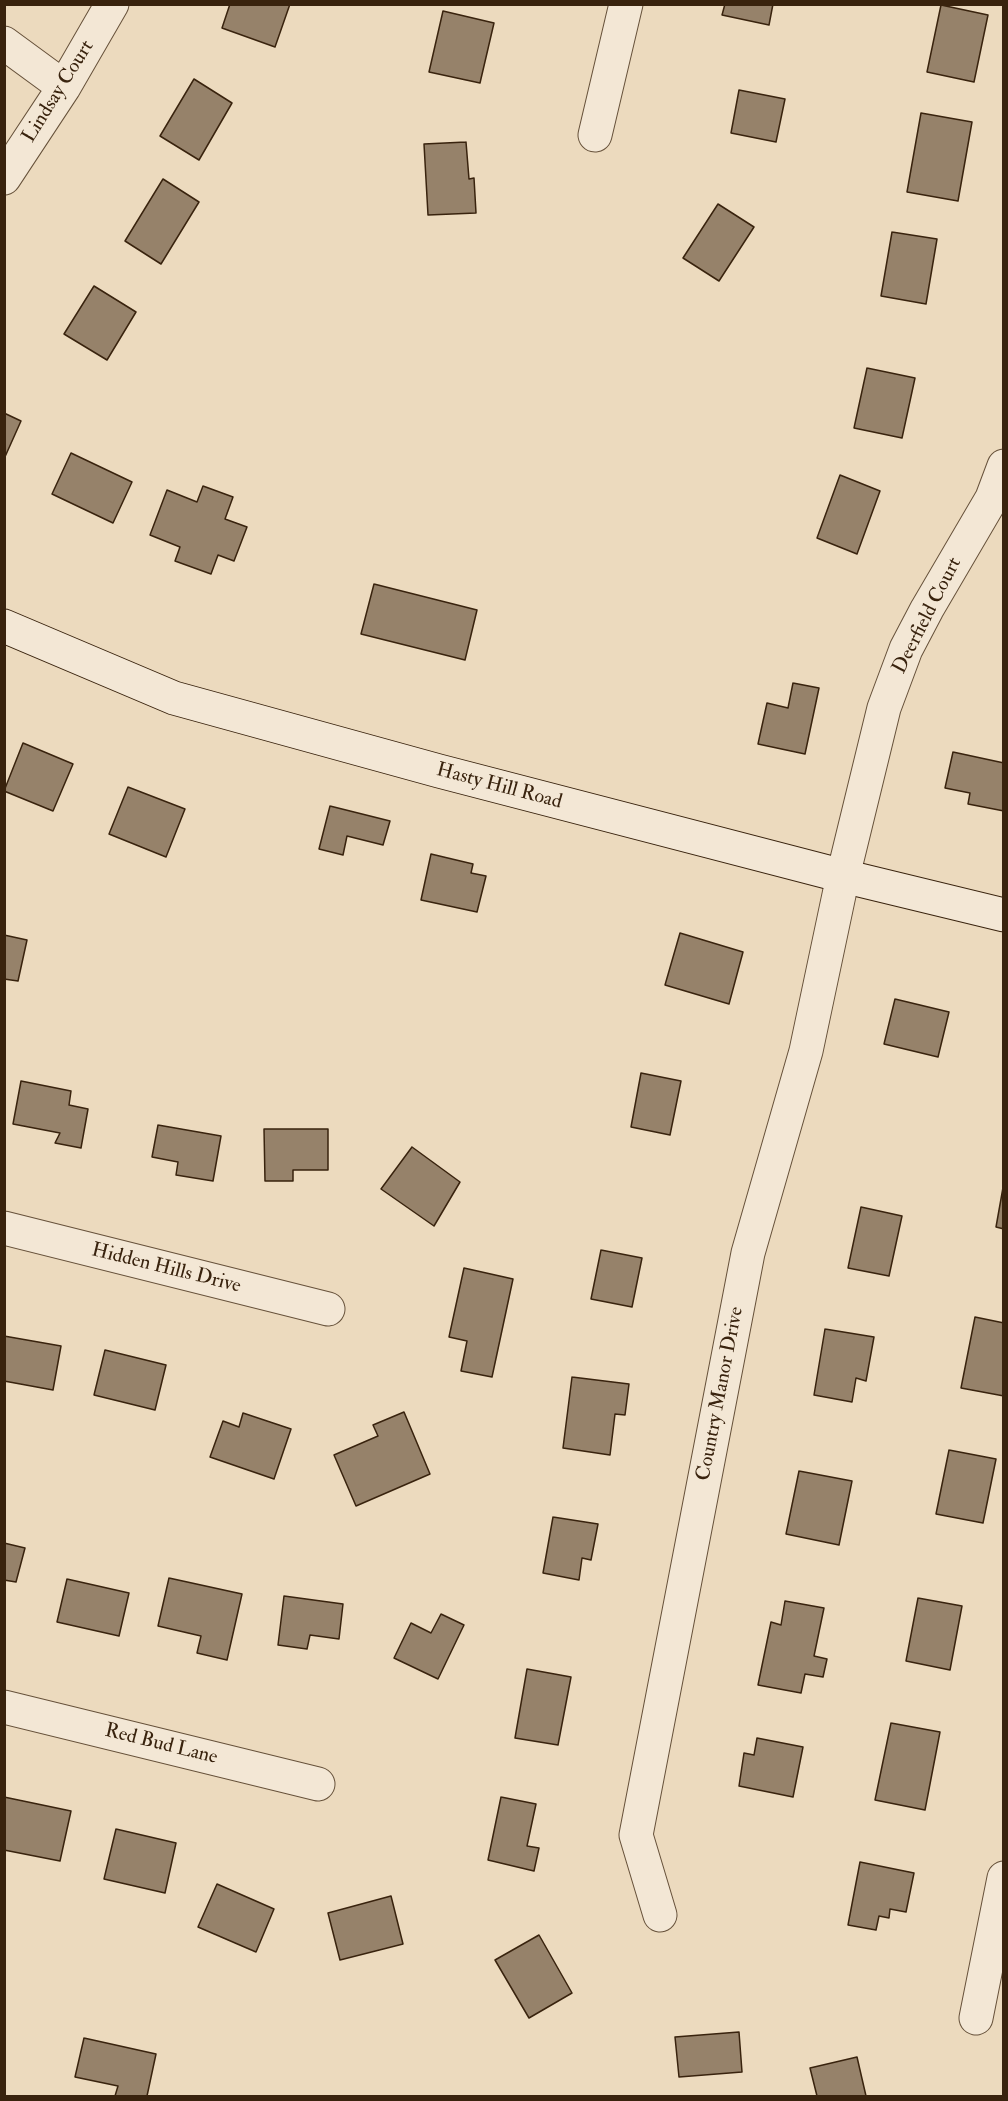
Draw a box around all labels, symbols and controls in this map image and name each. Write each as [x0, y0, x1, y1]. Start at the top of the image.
street label: Lindsay Court [18, 36, 100, 148]
street label: Deerfield Court [888, 554, 968, 678]
street label: Hasty Hill Road [434, 759, 564, 815]
street label: Hidden Hills Drive [89, 1239, 243, 1299]
street label: Country Manor Drive [692, 1305, 750, 1483]
street label: Red Bud Lane [102, 1719, 220, 1771]

